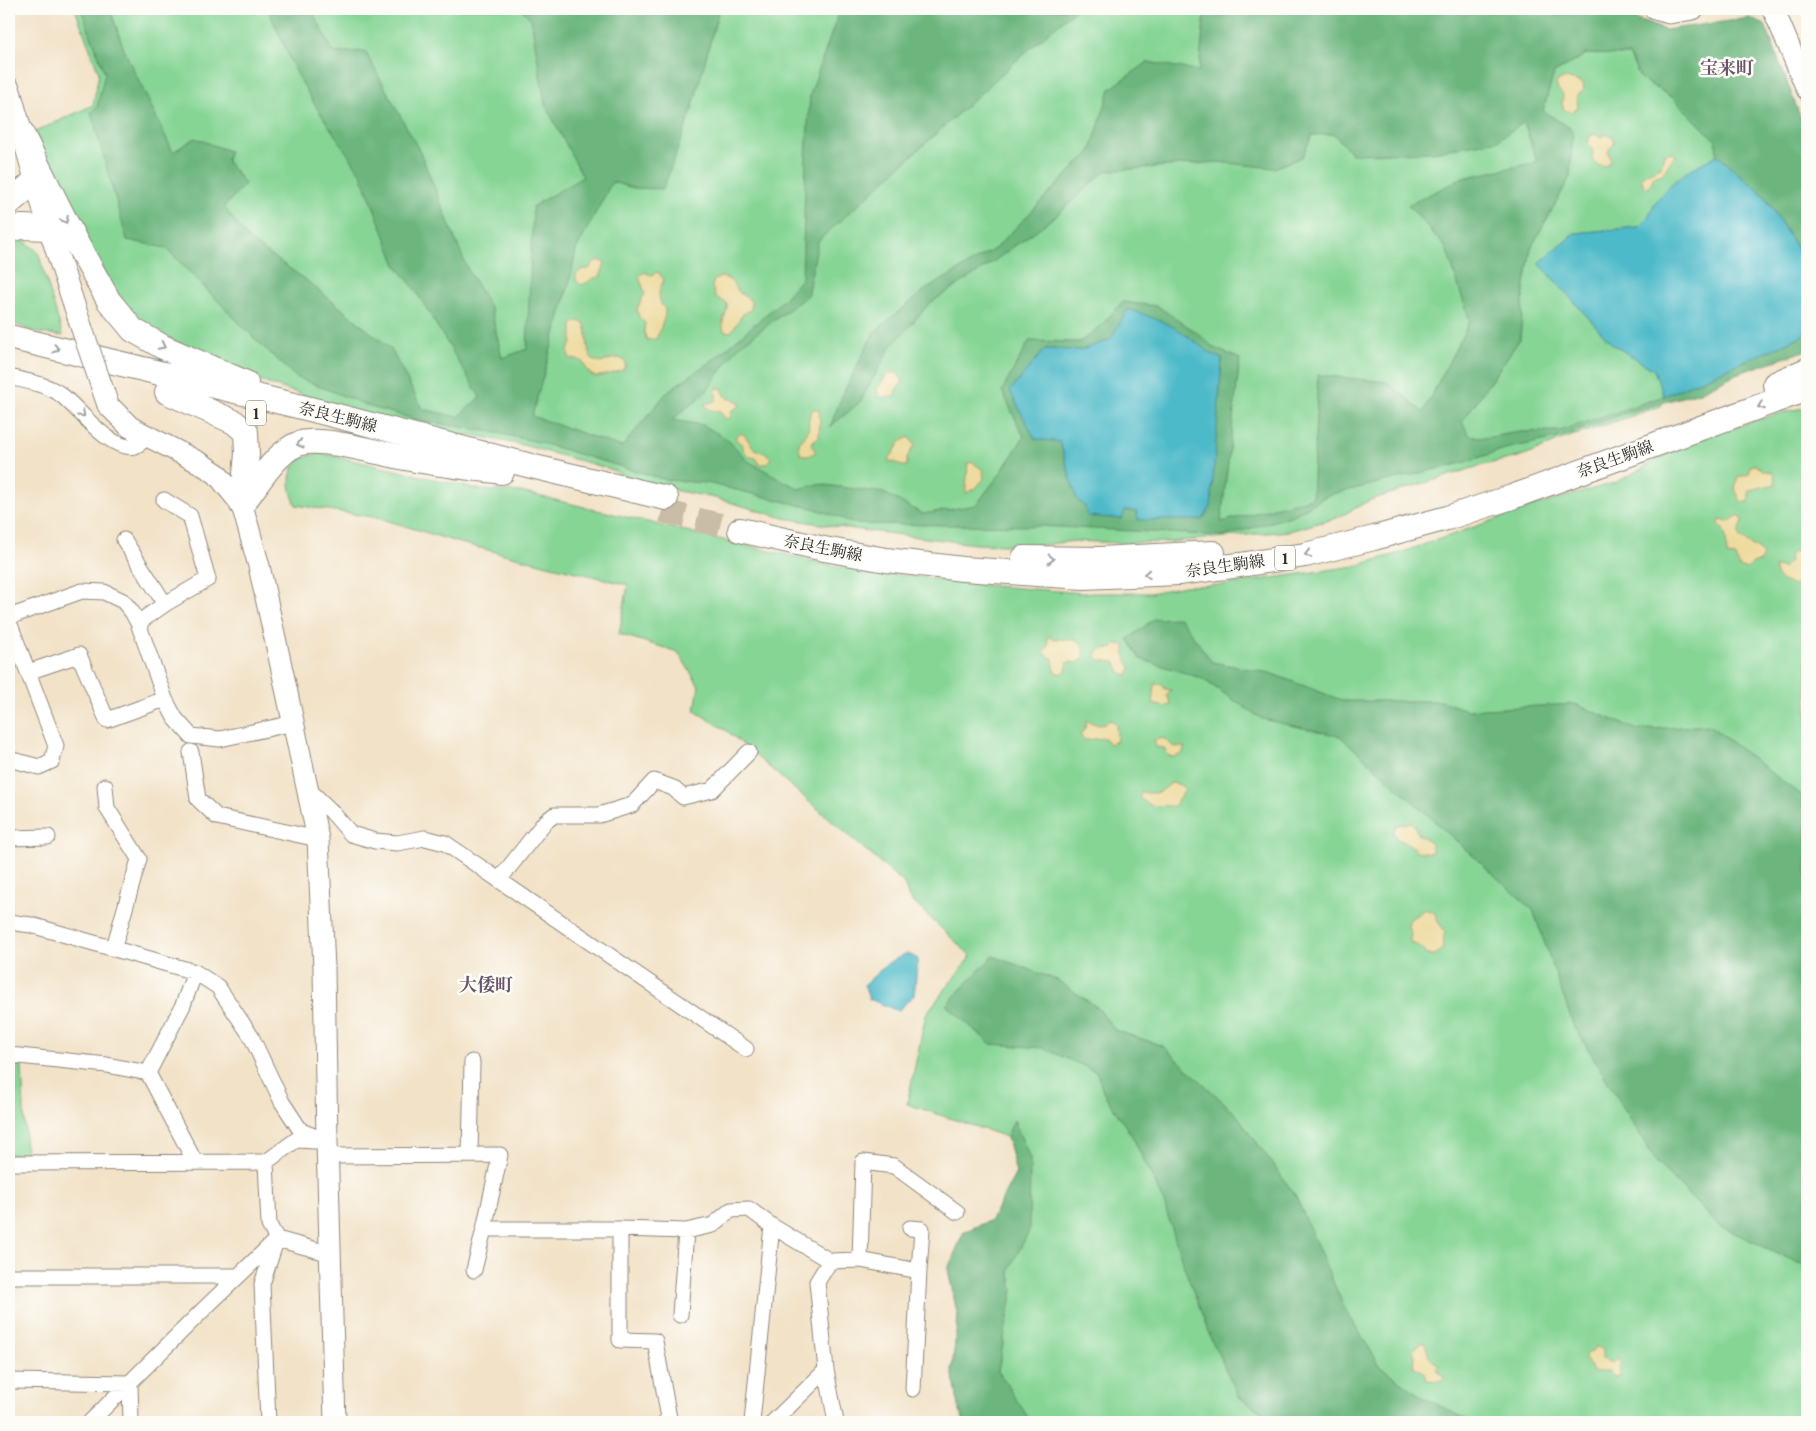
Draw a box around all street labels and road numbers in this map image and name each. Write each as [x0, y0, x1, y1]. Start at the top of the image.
street label: 奈良生駒線 [297, 397, 379, 437]
road number: 1 [246, 400, 266, 426]
street label: 奈良生駒線 [1574, 435, 1656, 483]
street label: 奈良生駒線 [782, 530, 864, 566]
road number: 1 [1275, 546, 1295, 570]
street label: 奈良生駒線 [1184, 550, 1266, 582]

